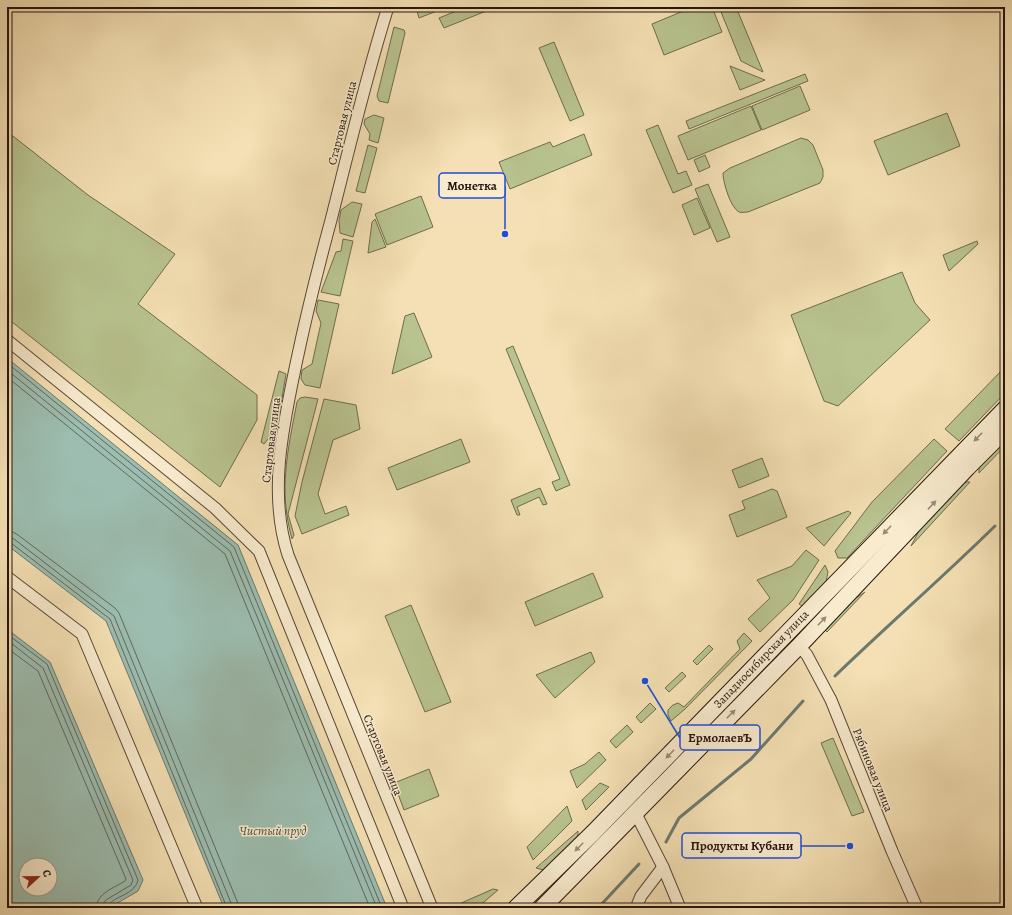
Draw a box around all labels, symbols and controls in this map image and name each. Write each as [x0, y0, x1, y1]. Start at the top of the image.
street label: Стартовая улица [324, 79, 360, 167]
callout: Монетка [439, 173, 505, 198]
text: Монетка [447, 177, 498, 194]
street label: Стартовая улица [258, 396, 284, 484]
one-way arrow [973, 432, 983, 442]
one-way arrow [927, 500, 937, 510]
one-way arrow [882, 525, 892, 535]
street label: Западносибирская улица [710, 606, 812, 712]
one-way arrow [817, 616, 827, 626]
one-way arrow [726, 709, 736, 719]
street label: Стартовая улица [359, 712, 407, 798]
callout: ЕрмолаевЪ [680, 725, 760, 750]
street label: Рябиновая улица [849, 726, 897, 815]
text: ЕрмолаевЪ [688, 729, 752, 746]
one-way arrow [665, 749, 675, 759]
water label: Чистый пруд [240, 822, 306, 839]
callout: Продукты Кубани [682, 833, 801, 858]
text: Продукты Кубани [691, 837, 794, 854]
one-way arrow [574, 842, 584, 852]
north arrow [18, 857, 58, 897]
text: С [39, 867, 55, 880]

